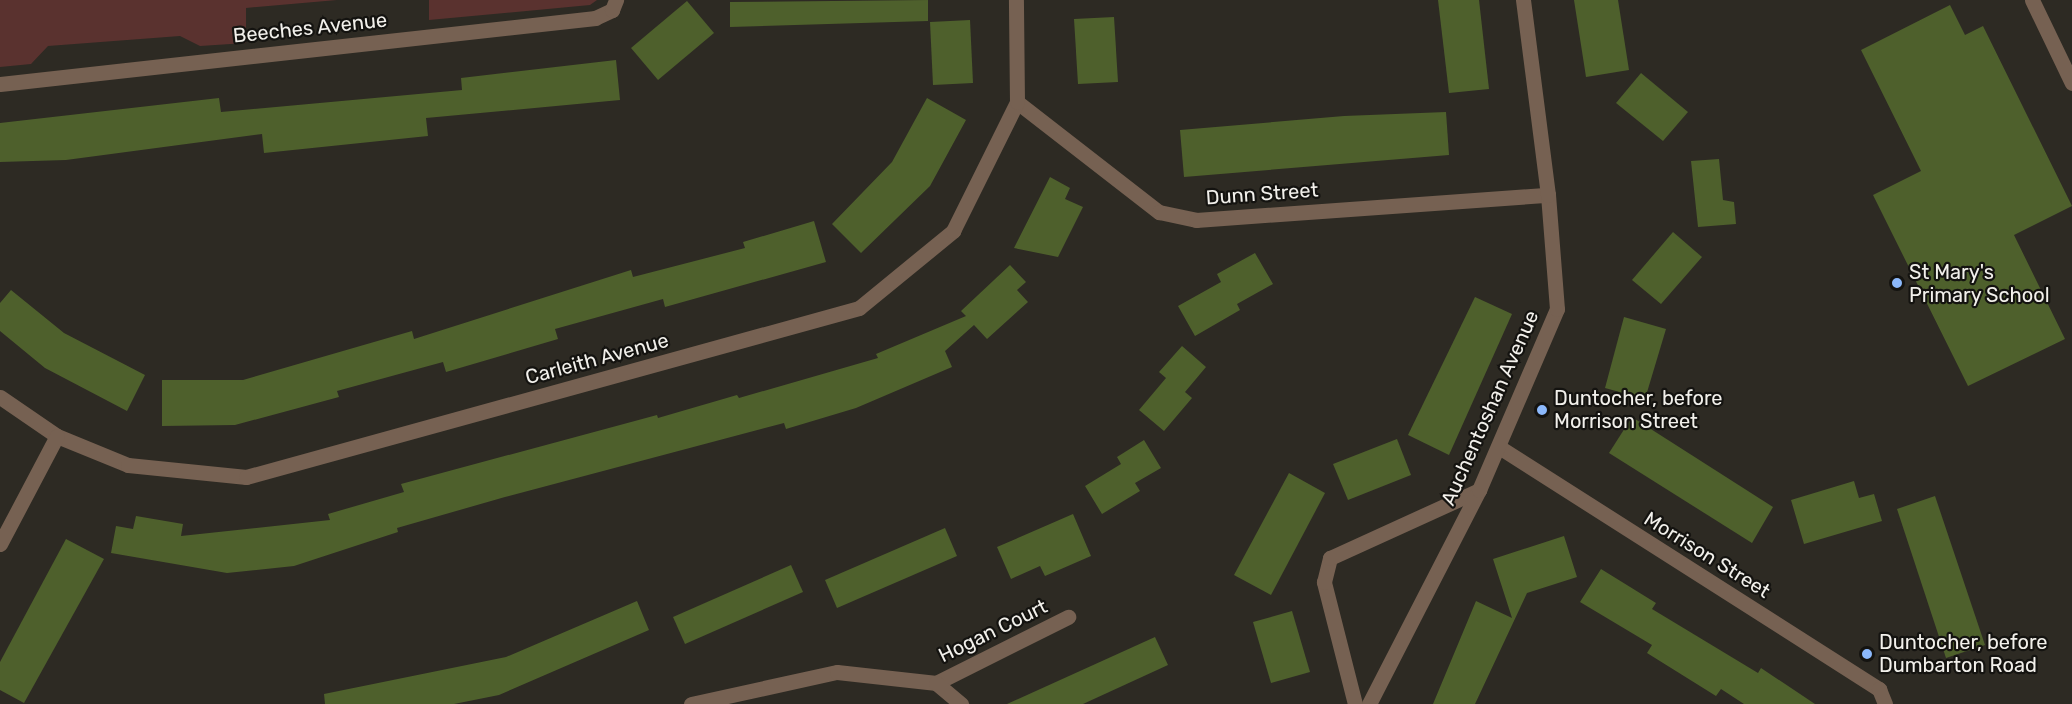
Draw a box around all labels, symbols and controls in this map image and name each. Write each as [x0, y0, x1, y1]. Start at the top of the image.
street label: Beeches Avenue [232, 8, 388, 48]
street label: Dunn Street [1205, 178, 1319, 210]
place label: St Mary's Primary School [1909, 260, 2050, 307]
marker: St Mary's Primary School [1890, 276, 1904, 290]
street label: Auchentoshan Avenue [1436, 307, 1544, 509]
street label: Carleith Avenue [523, 328, 671, 390]
place label: Duntocher, before Morrison Street [1554, 386, 1723, 433]
marker: Duntocher, before Morrison Street [1535, 403, 1549, 417]
street label: Morrison Street [1640, 507, 1774, 603]
street label: Hogan Court [935, 594, 1051, 668]
place label: Duntocher, before Dumbarton Road [1879, 630, 2048, 677]
marker: Duntocher, before Dumbarton Road [1860, 647, 1874, 661]

